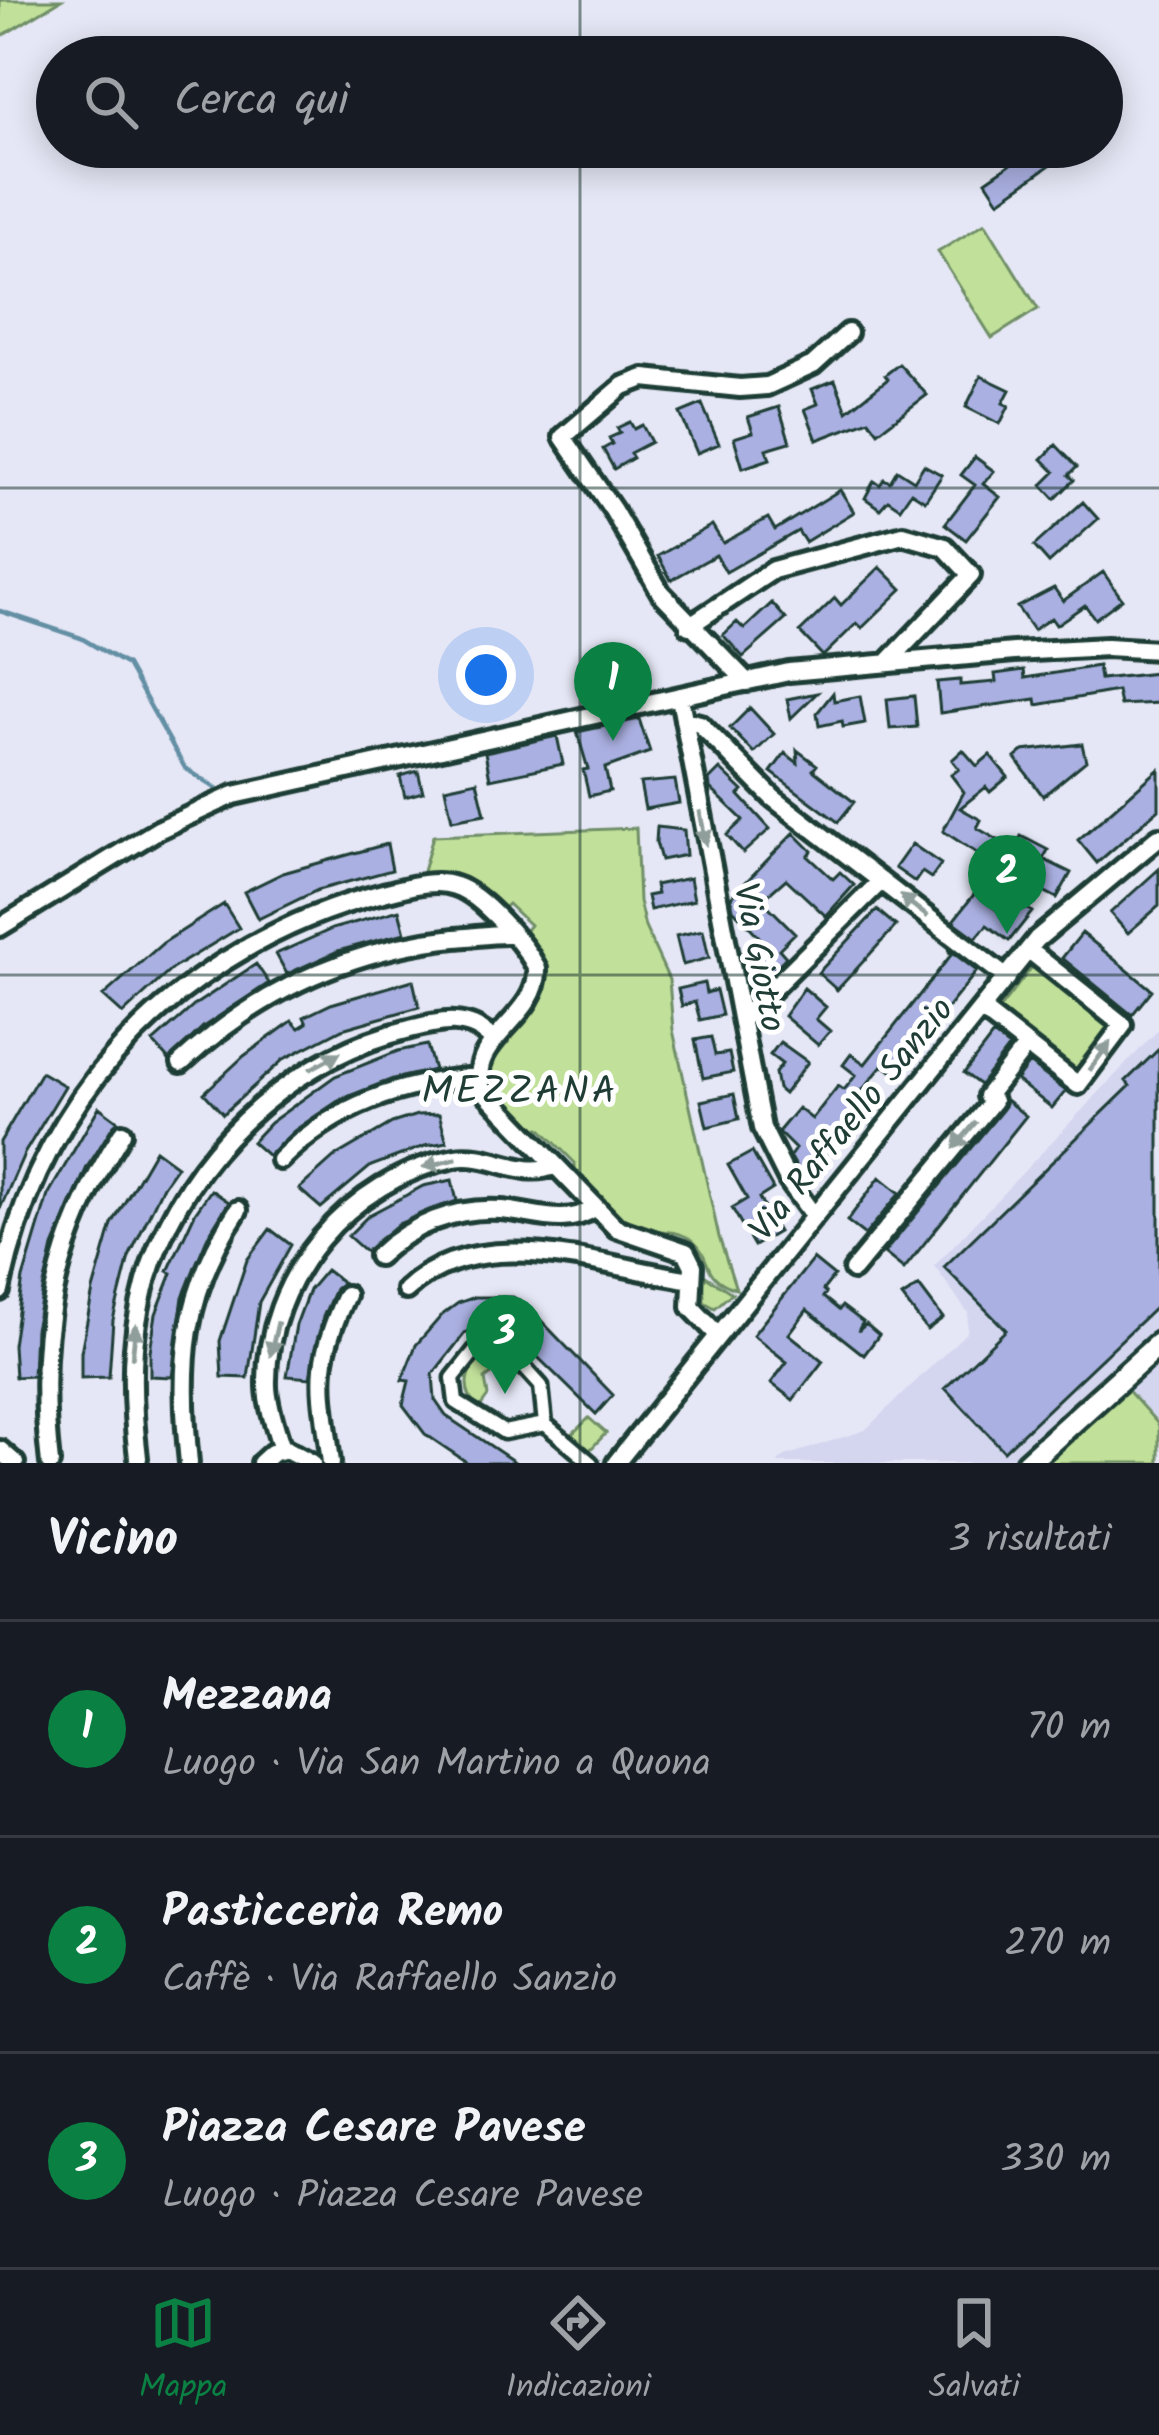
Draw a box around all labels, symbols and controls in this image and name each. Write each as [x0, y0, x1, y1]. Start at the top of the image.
search box [36, 36, 1123, 168]
text: Cerca qui [174, 66, 349, 138]
icon: search [78, 69, 144, 135]
pin: 1 [574, 642, 652, 741]
your location [456, 645, 516, 705]
one-way arrow [694, 809, 713, 847]
pin: 2 [968, 835, 1046, 934]
street label: Via Giotto [715, 879, 800, 1037]
one-way arrow [898, 894, 930, 919]
street label: Via Raffaello Sanzio [736, 985, 970, 1255]
one-way arrow [1087, 1040, 1111, 1072]
one-way arrow [309, 1052, 342, 1073]
district label: MEZZANA [422, 1062, 618, 1124]
one-way arrow [953, 1119, 978, 1150]
one-way arrow [421, 1154, 458, 1173]
pin: 3 [466, 1295, 544, 1394]
one-way arrow [263, 1320, 282, 1358]
one-way arrow [124, 1322, 143, 1359]
text: Vicino [48, 1501, 178, 1582]
text: 3 risultati [948, 1510, 1111, 1572]
text: Mezzana [162, 1662, 332, 1734]
text: 1 [81, 1698, 93, 1760]
text: 70 m [1027, 1698, 1111, 1760]
text: Luogo · Via San Martino a Quona [162, 1734, 711, 1796]
text: Pasticceria Remo [162, 1878, 503, 1950]
text: 2 [76, 1914, 98, 1976]
text: 270 m [1004, 1914, 1111, 1976]
text: Caffè · Via Raffaello Sanzio [162, 1950, 617, 2012]
text: Piazza Cesare Pavese [162, 2094, 586, 2166]
text: 3 [76, 2130, 98, 2192]
text: 330 m [1000, 2130, 1111, 2192]
text: Luogo · Piazza Cesare Pavese [162, 2166, 643, 2228]
tab: Mappa [139, 2290, 228, 2415]
tab: Indicazioni [506, 2290, 651, 2415]
tab: Salvati [929, 2290, 1020, 2415]

